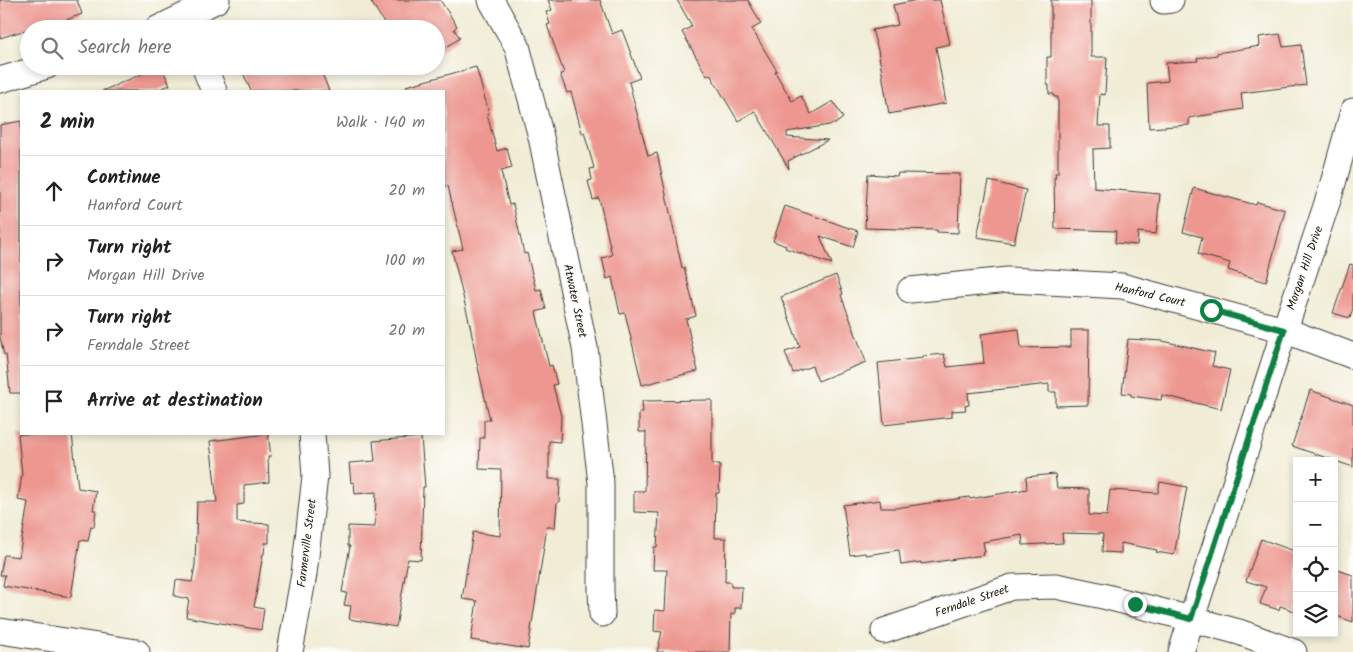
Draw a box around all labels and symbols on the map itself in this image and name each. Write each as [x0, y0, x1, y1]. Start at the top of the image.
street label: Morgan Hill Drive [1282, 223, 1329, 313]
street label: Atwater Street [558, 262, 592, 340]
street label: Hanford Court [1113, 278, 1187, 312]
route start [1200, 299, 1223, 322]
street label: Farmerville Street [292, 497, 322, 588]
street label: Ferndale Street [932, 579, 1012, 623]
route end [1124, 593, 1147, 616]

